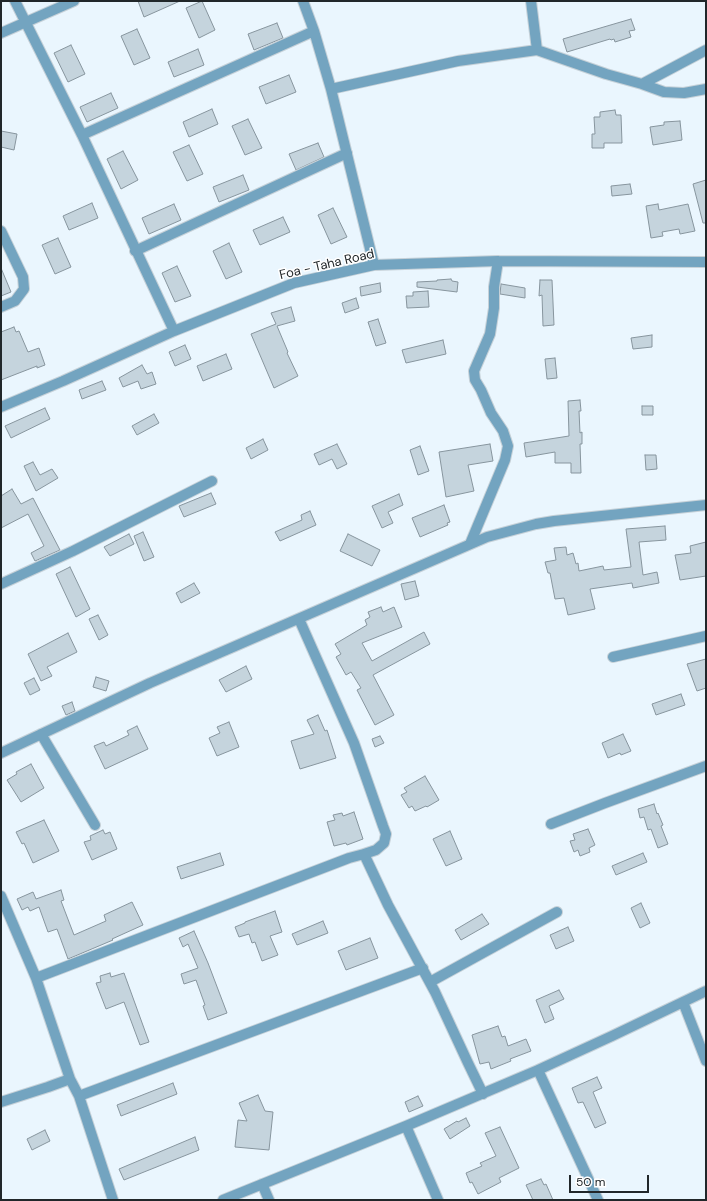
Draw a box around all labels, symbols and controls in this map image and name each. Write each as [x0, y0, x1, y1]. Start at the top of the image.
street label: Foa - Taha Road [278, 246, 376, 284]
scale bar [571, 1167, 651, 1193]
text: 50 m [576, 1174, 605, 1190]

